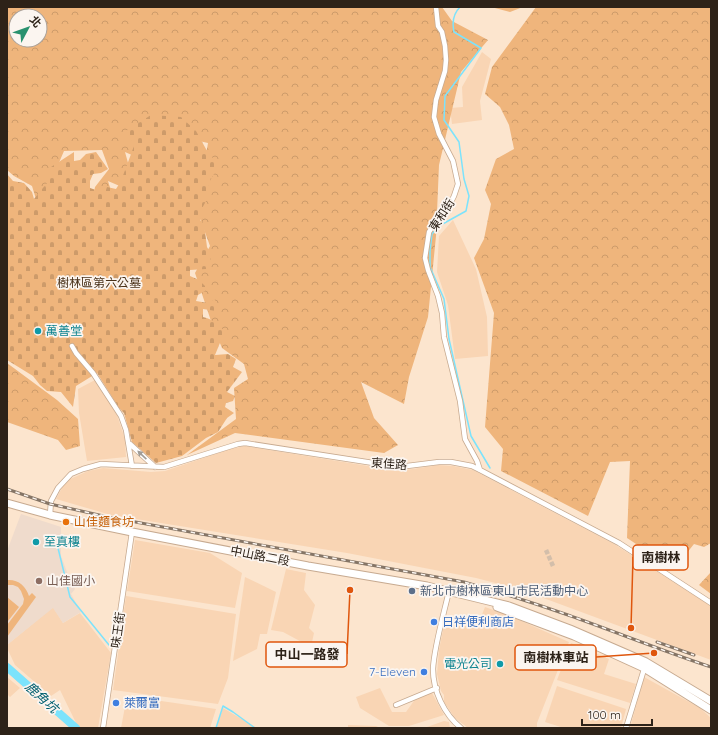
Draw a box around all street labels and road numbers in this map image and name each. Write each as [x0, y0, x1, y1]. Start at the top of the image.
street label: 東和街 [425, 196, 458, 234]
street label: 東佳路 [371, 455, 408, 472]
street label: 中山路二段 [229, 542, 291, 569]
street label: 味王街 [108, 611, 127, 649]

